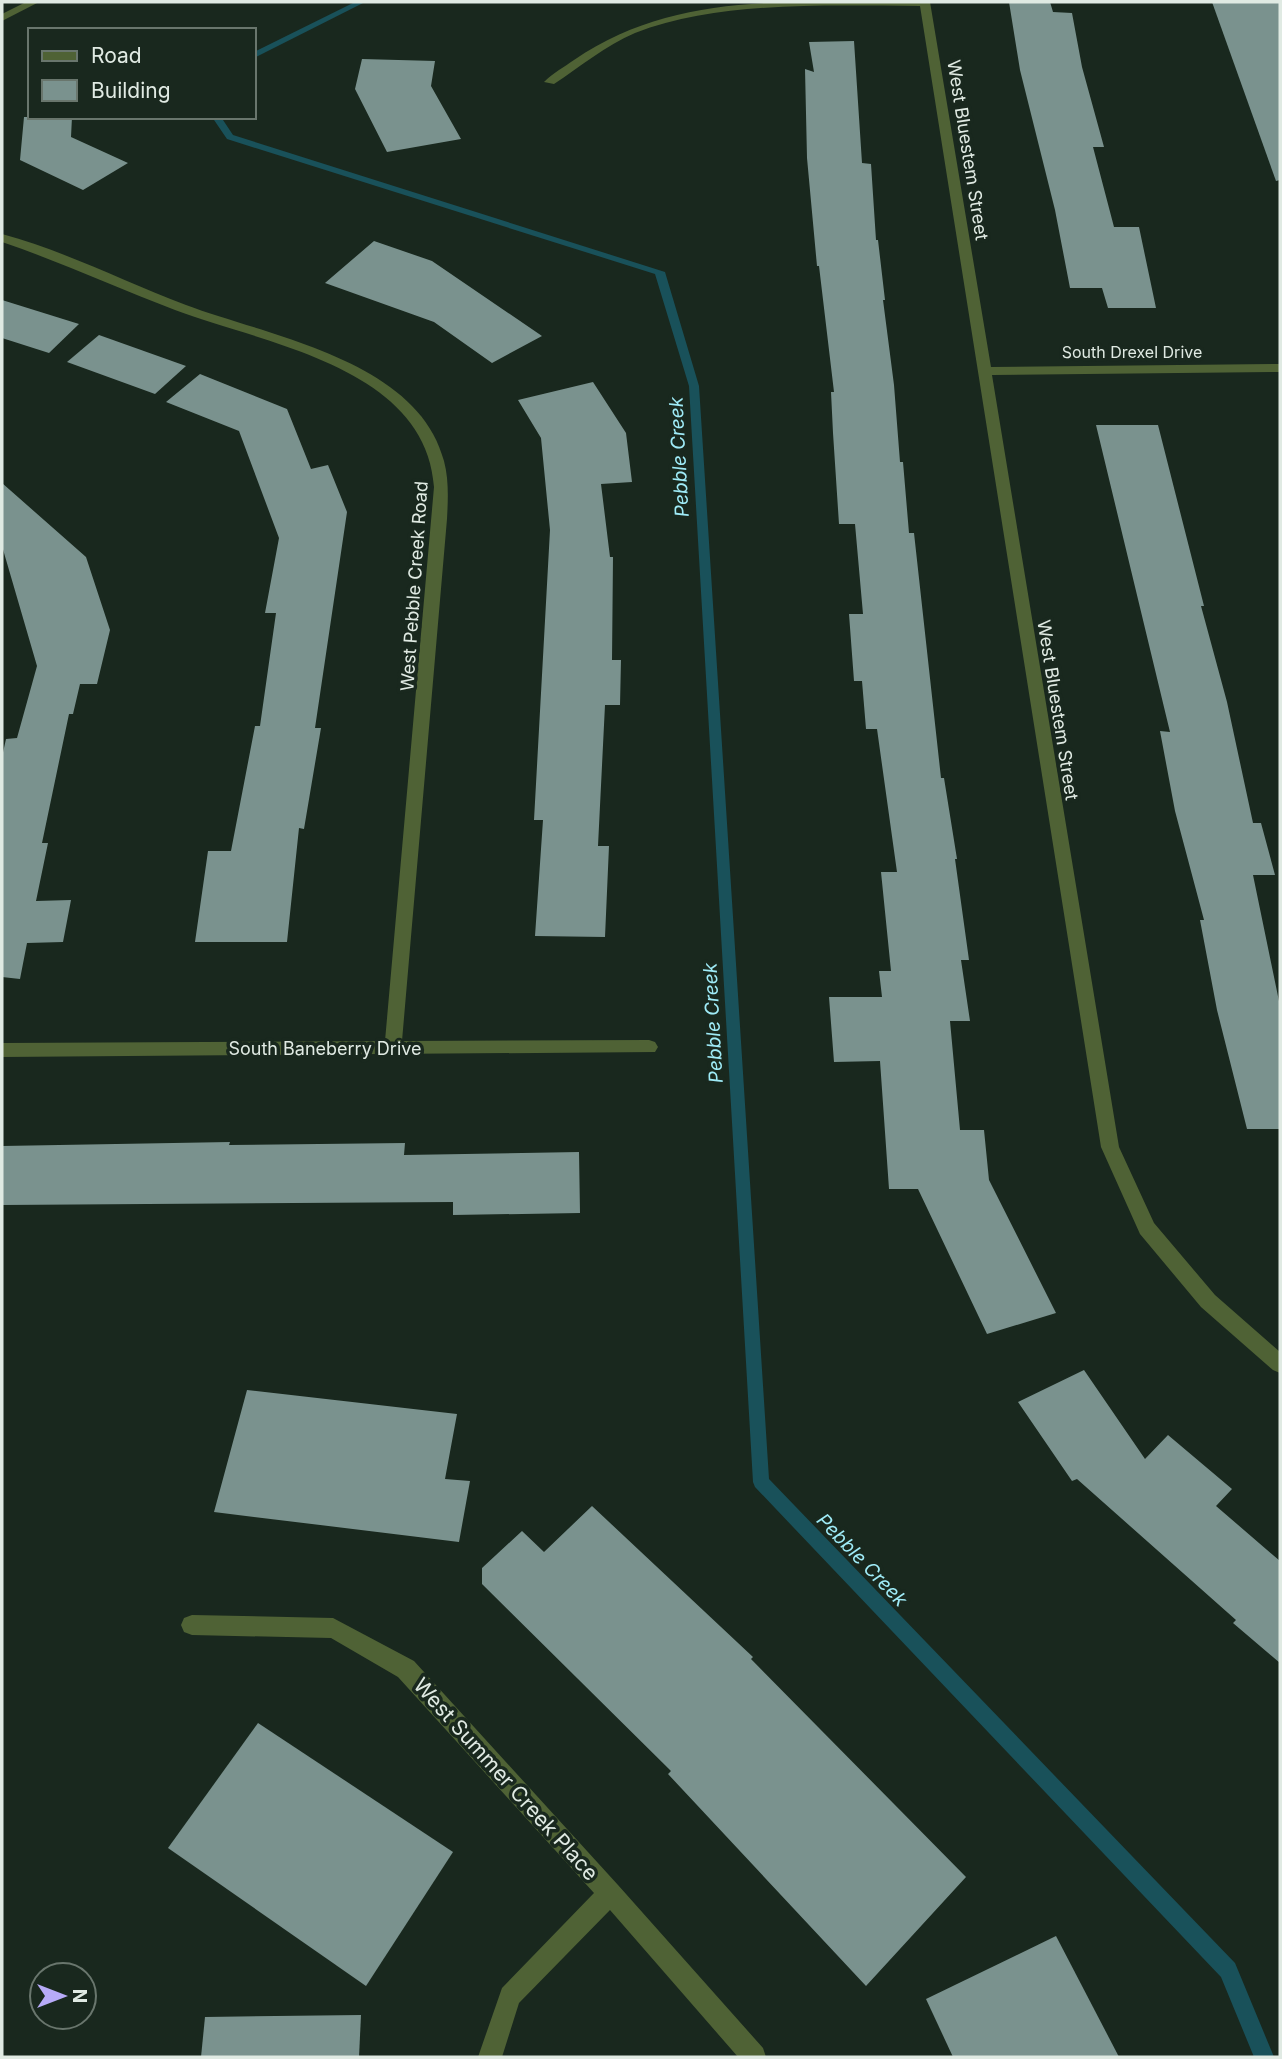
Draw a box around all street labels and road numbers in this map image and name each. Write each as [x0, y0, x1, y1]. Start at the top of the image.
street label: West Bluestem Street [943, 58, 993, 242]
street label: South Drexel Drive [1062, 342, 1202, 362]
street label: West Pebble Creek Road [396, 480, 432, 692]
street label: West Bluestem Street [1033, 618, 1083, 802]
street label: South Baneberry Drive [228, 1038, 422, 1059]
street label: West Summer Creek Place [408, 1673, 604, 1885]

